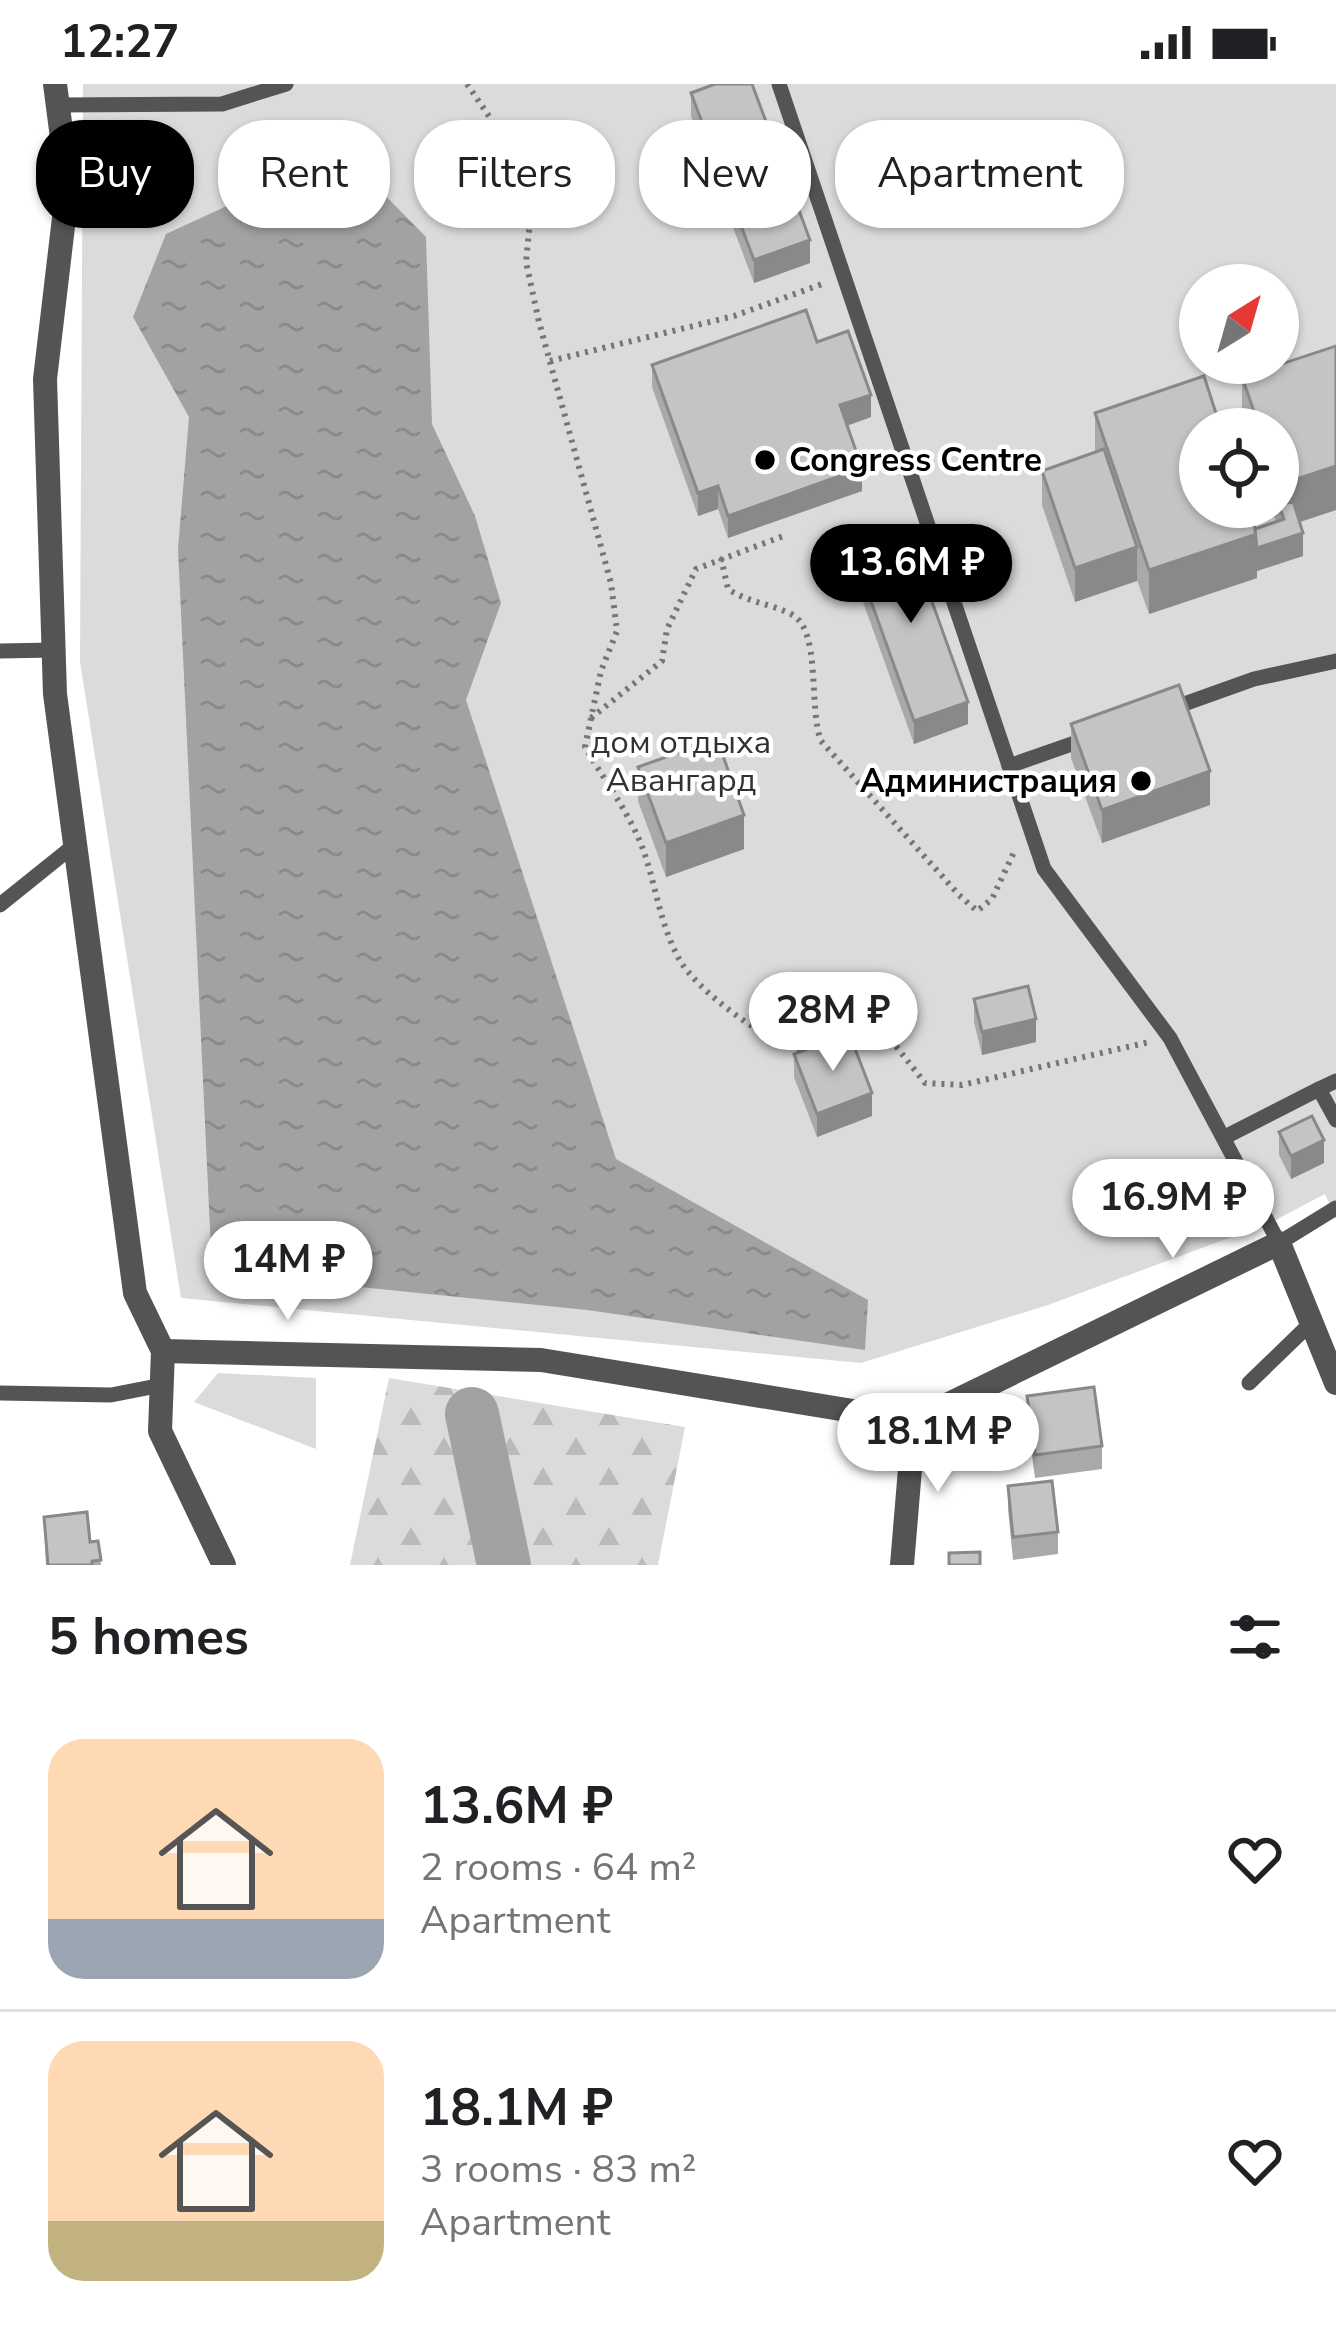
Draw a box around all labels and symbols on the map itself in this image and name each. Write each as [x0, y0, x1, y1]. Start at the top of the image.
north arrow [1179, 264, 1299, 384]
place label: Congress Centre [789, 438, 1042, 483]
marker: Congress Centre [752, 447, 778, 473]
pin: 13.6M ₽ [800, 524, 1022, 626]
park label: дом отдыха Авангард [591, 720, 771, 803]
place label: Администрация [860, 759, 1117, 804]
marker: Администрация [1128, 768, 1154, 794]
pin: 28M ₽ [749, 972, 917, 1074]
pin: 16.9M ₽ [1062, 1159, 1284, 1261]
pin: 14M ₽ [204, 1221, 372, 1323]
pin: 18.1M ₽ [827, 1393, 1049, 1495]

